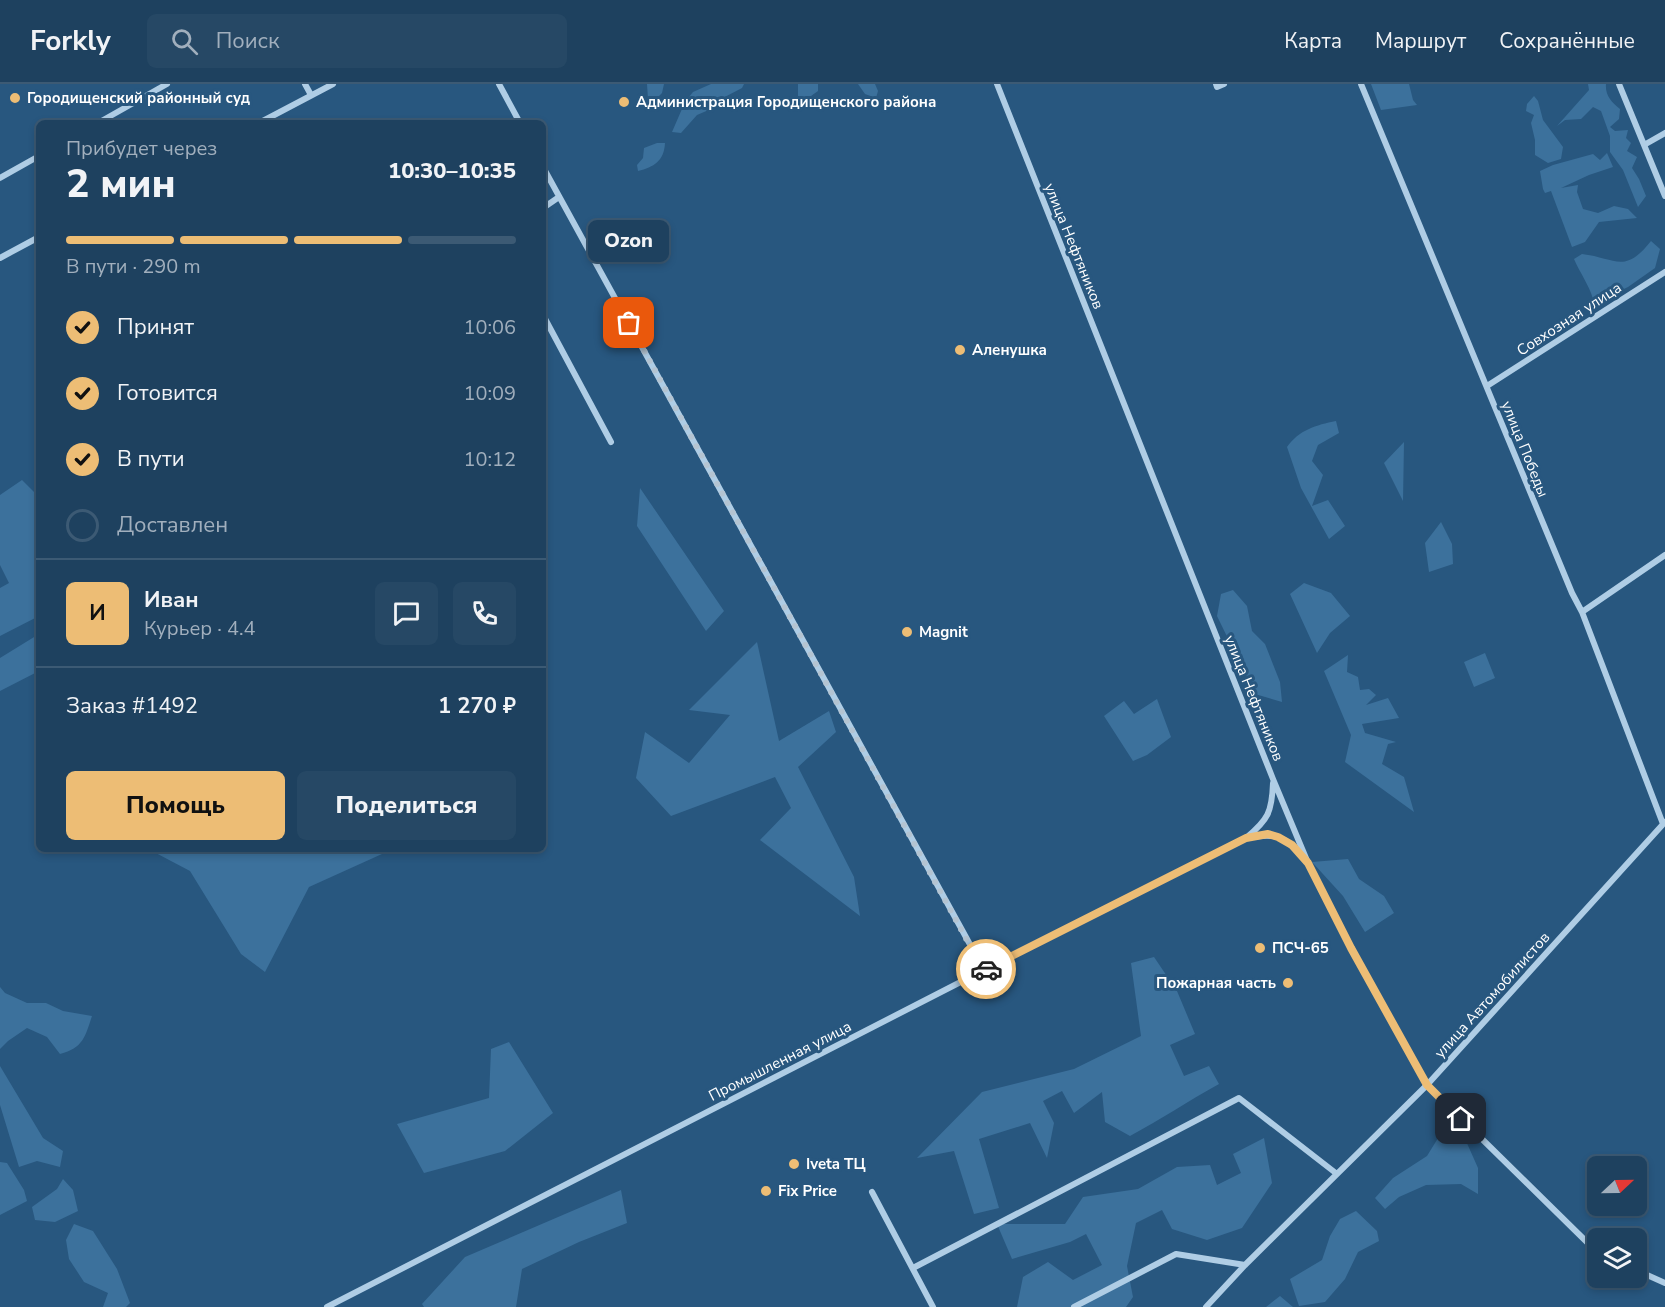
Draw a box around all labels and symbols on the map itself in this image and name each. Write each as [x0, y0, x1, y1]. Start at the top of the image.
place label: Городищенский районный суд [27, 88, 250, 108]
marker: Городищенский районный суд [8, 91, 22, 105]
place label: Администрация Городищенского района [636, 92, 936, 112]
marker: Администрация Городищенского района [617, 95, 631, 109]
street label: улица Нефтяников [1040, 180, 1108, 312]
callout: Ozon [588, 221, 670, 263]
street label: Совхозная улица [1513, 278, 1625, 360]
pin [603, 297, 654, 348]
place label: Аленушка [972, 340, 1047, 360]
marker: Аленушка [953, 343, 967, 357]
street label: улица Победы [1497, 398, 1553, 500]
place label: Magnit [919, 622, 968, 642]
marker: Magnit [900, 625, 914, 639]
street label: улица Нефтяников [1220, 632, 1288, 764]
street label: улица Автомобилистов [1430, 928, 1554, 1062]
place label: ПСЧ-65 [1272, 938, 1329, 958]
courier [956, 939, 1016, 999]
marker: ПСЧ-65 [1253, 941, 1267, 955]
place label: Пожарная часть [1156, 973, 1276, 993]
marker: Пожарная часть [1281, 976, 1295, 990]
street label: Промышленная улица [705, 1016, 855, 1106]
pin [1435, 1093, 1486, 1144]
place label: Iveta ТЦ [806, 1154, 866, 1174]
north arrow [1587, 1156, 1647, 1216]
marker: Iveta ТЦ [787, 1157, 801, 1171]
place label: Fix Price [778, 1181, 837, 1201]
marker: Fix Price [759, 1184, 773, 1198]

